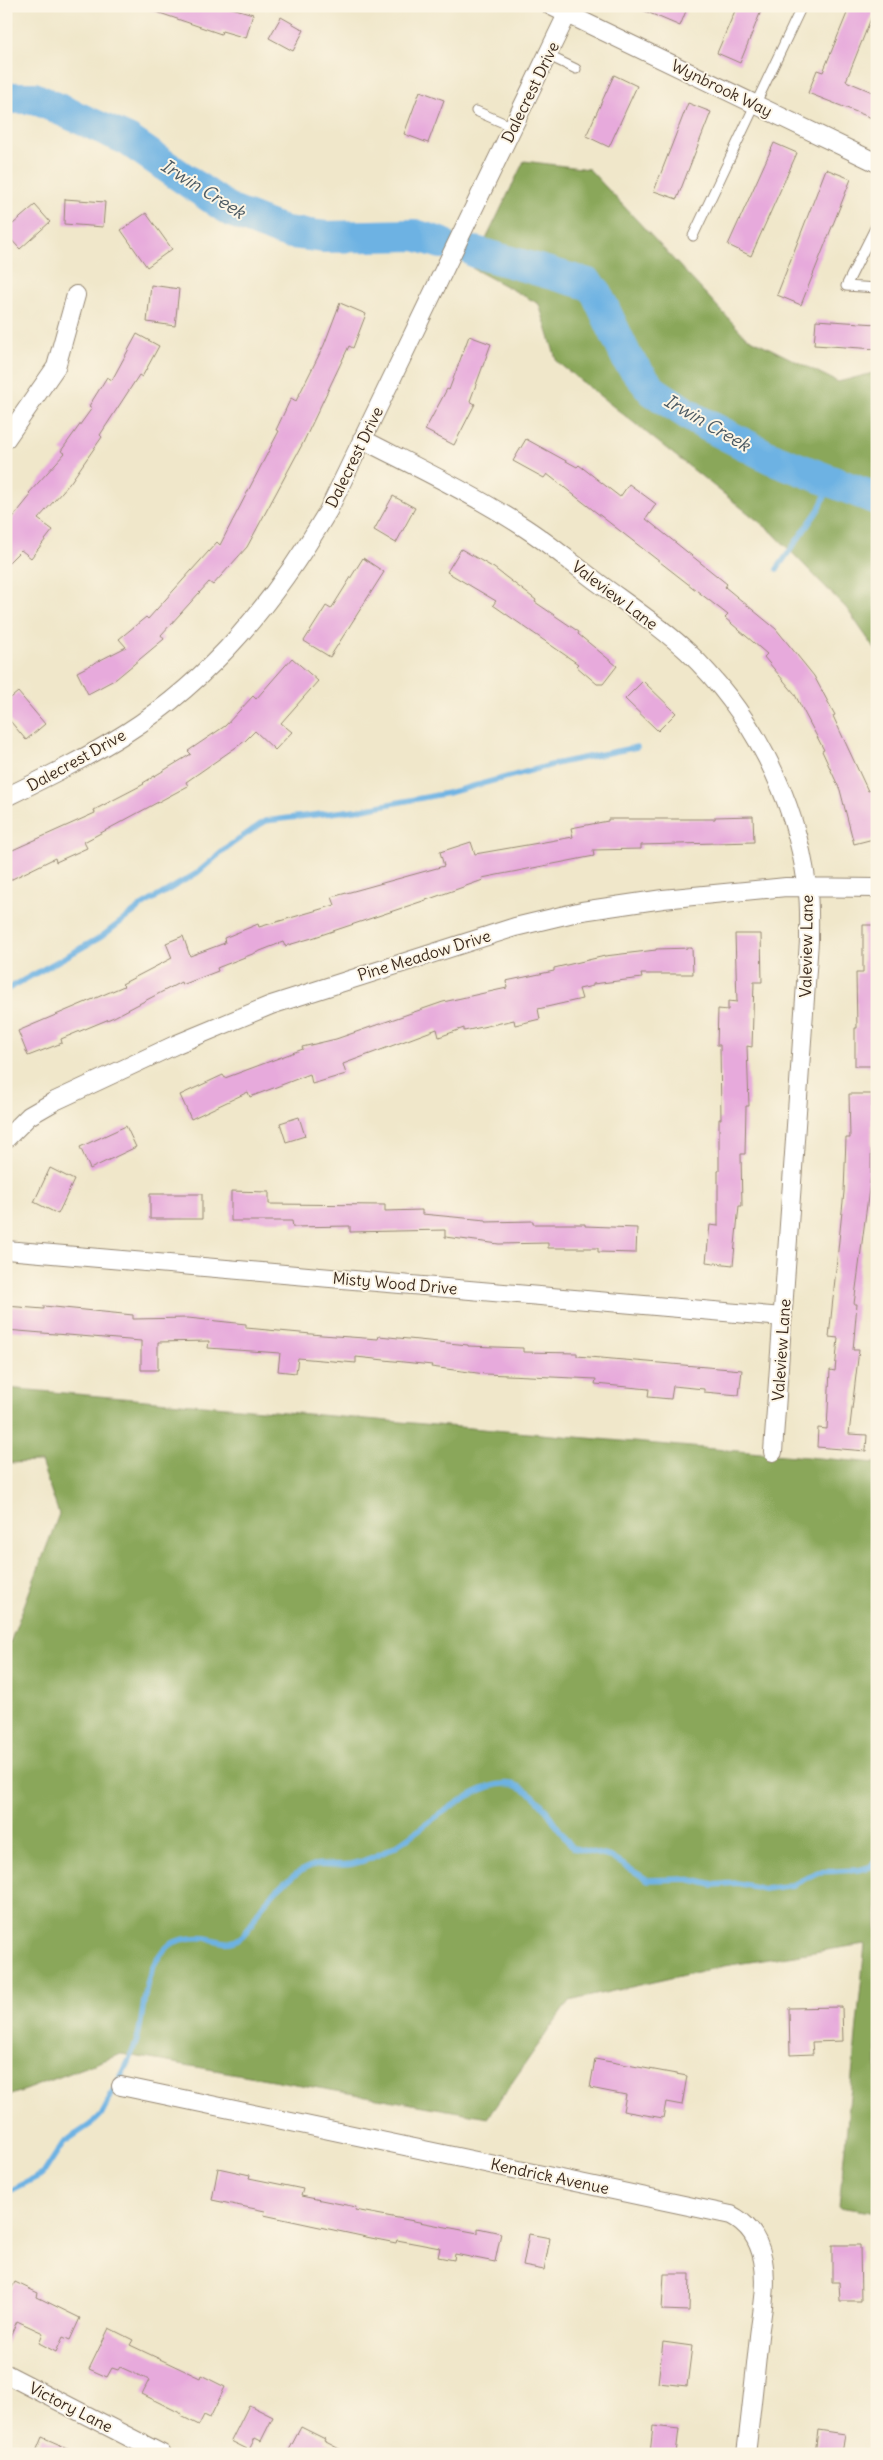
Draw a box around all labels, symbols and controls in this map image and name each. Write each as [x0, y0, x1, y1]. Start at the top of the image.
street label: Dalecrest Drive [497, 38, 563, 146]
street label: Wynbrook Way [668, 55, 776, 121]
water label: Irwin Creek [157, 154, 251, 224]
water label: Irwin Creek [660, 389, 756, 457]
street label: Dalecrest Drive [321, 403, 387, 511]
street label: Valeview Lane [568, 556, 662, 634]
street label: Dalecrest Drive [23, 725, 129, 795]
street label: Valeview Lane [795, 895, 817, 997]
street label: Pine Meadow Drive [355, 925, 493, 985]
street label: Misty Wood Drive [332, 1268, 458, 1298]
street label: Valeview Lane [767, 1298, 795, 1402]
street label: Kendrick Avenue [489, 2154, 611, 2198]
street label: Victory Lane [26, 2377, 116, 2437]

